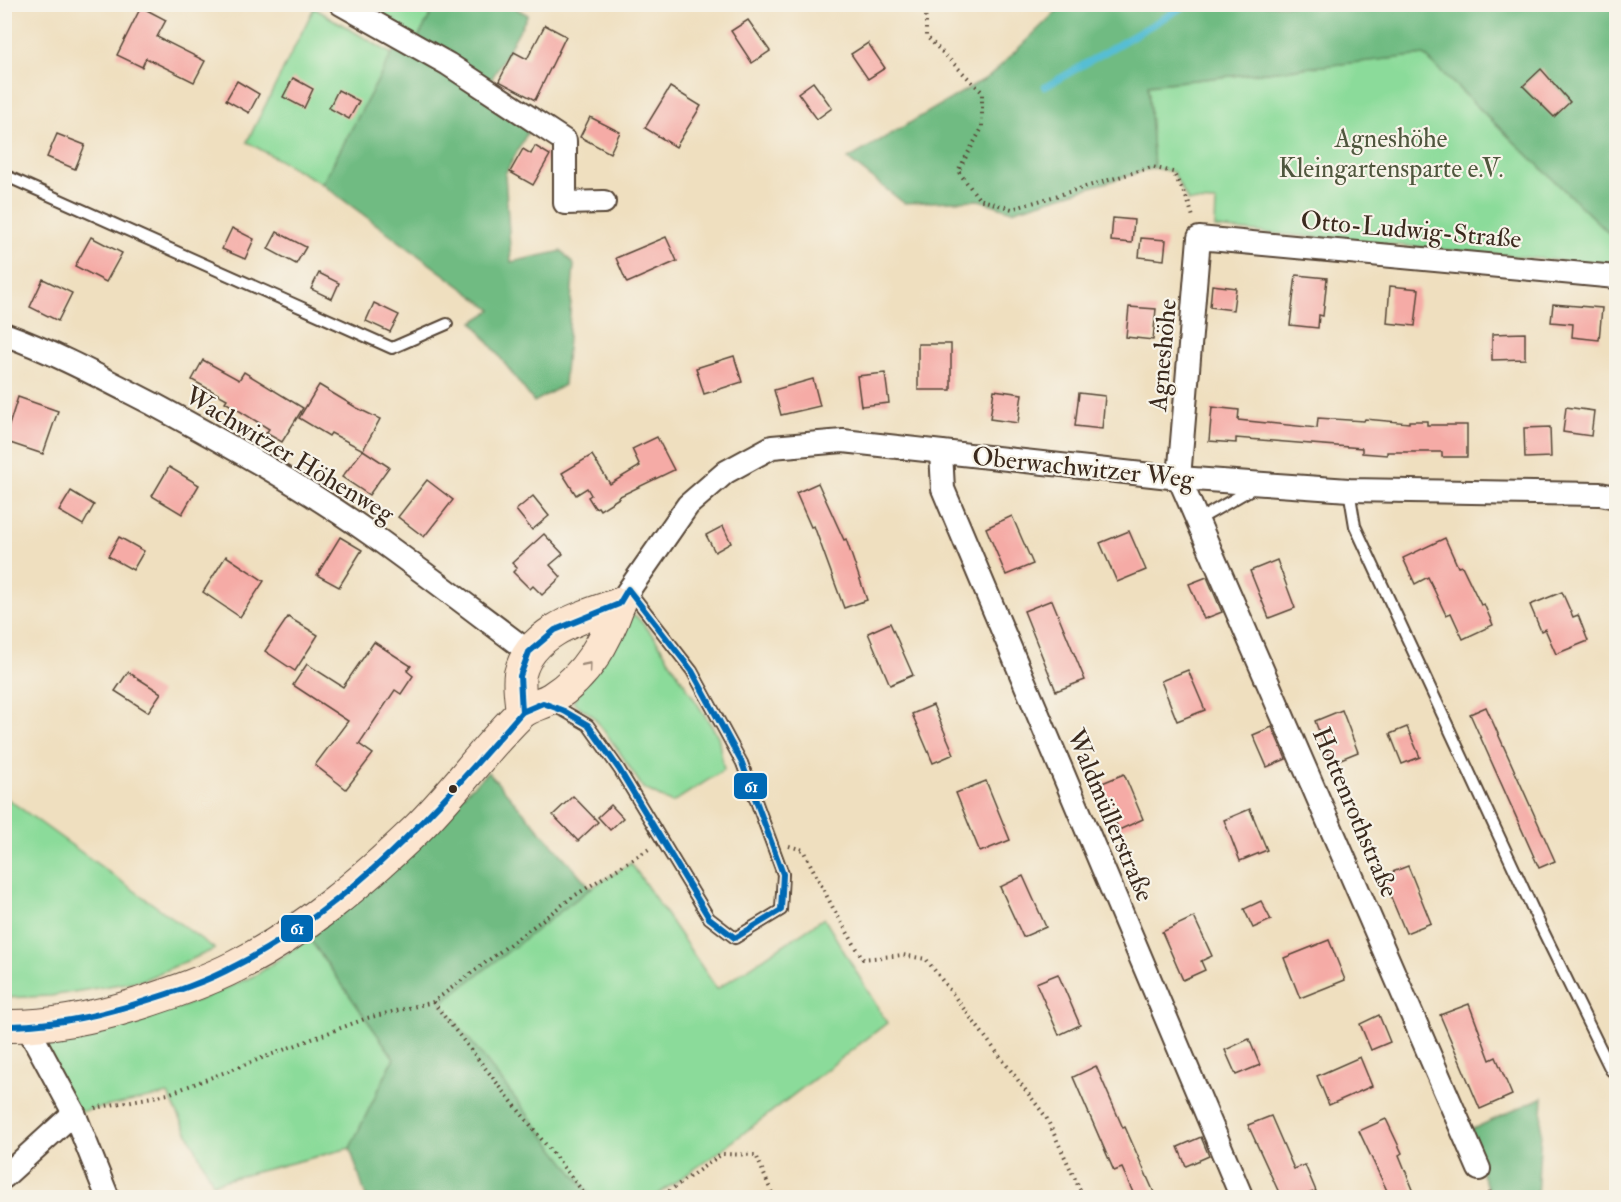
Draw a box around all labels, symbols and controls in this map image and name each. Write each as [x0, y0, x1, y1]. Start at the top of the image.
park label: Agneshöhe Kleingartensparte e.V. [1279, 123, 1503, 186]
street label: Otto-Ludwig-Straße [1299, 204, 1523, 256]
street label: Agneshöhe [1142, 297, 1184, 414]
street label: Wachwitzer Höhenweg [178, 379, 401, 531]
street label: Oberwachwitzer Weg [971, 440, 1196, 496]
one-way arrow [580, 662, 591, 673]
street label: Hottenrothstraße [1305, 723, 1405, 902]
street label: Waldmüllerstraße [1059, 724, 1161, 906]
line badge: 61 [733, 772, 768, 800]
text: 61 [744, 777, 758, 797]
unlabelled marker [447, 783, 459, 795]
line badge: 61 [280, 914, 314, 943]
text: 61 [290, 919, 304, 939]

